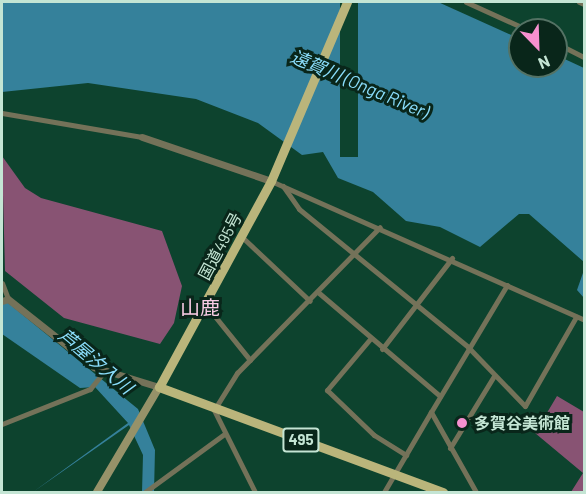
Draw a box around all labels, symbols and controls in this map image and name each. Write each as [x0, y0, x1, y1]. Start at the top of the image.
north arrow [508, 18, 568, 78]
water label: 遠賀川 (Onga River) [288, 45, 432, 123]
text: N [536, 52, 553, 74]
street label: 国道495号 [194, 209, 246, 283]
district label: 山鹿 [180, 295, 220, 319]
water label: 芦屋汐入川 [55, 324, 137, 398]
place label: 多賀谷美術館 [474, 413, 570, 433]
marker: 多賀谷美術館 [455, 416, 469, 430]
road number: 495 [282, 428, 320, 452]

